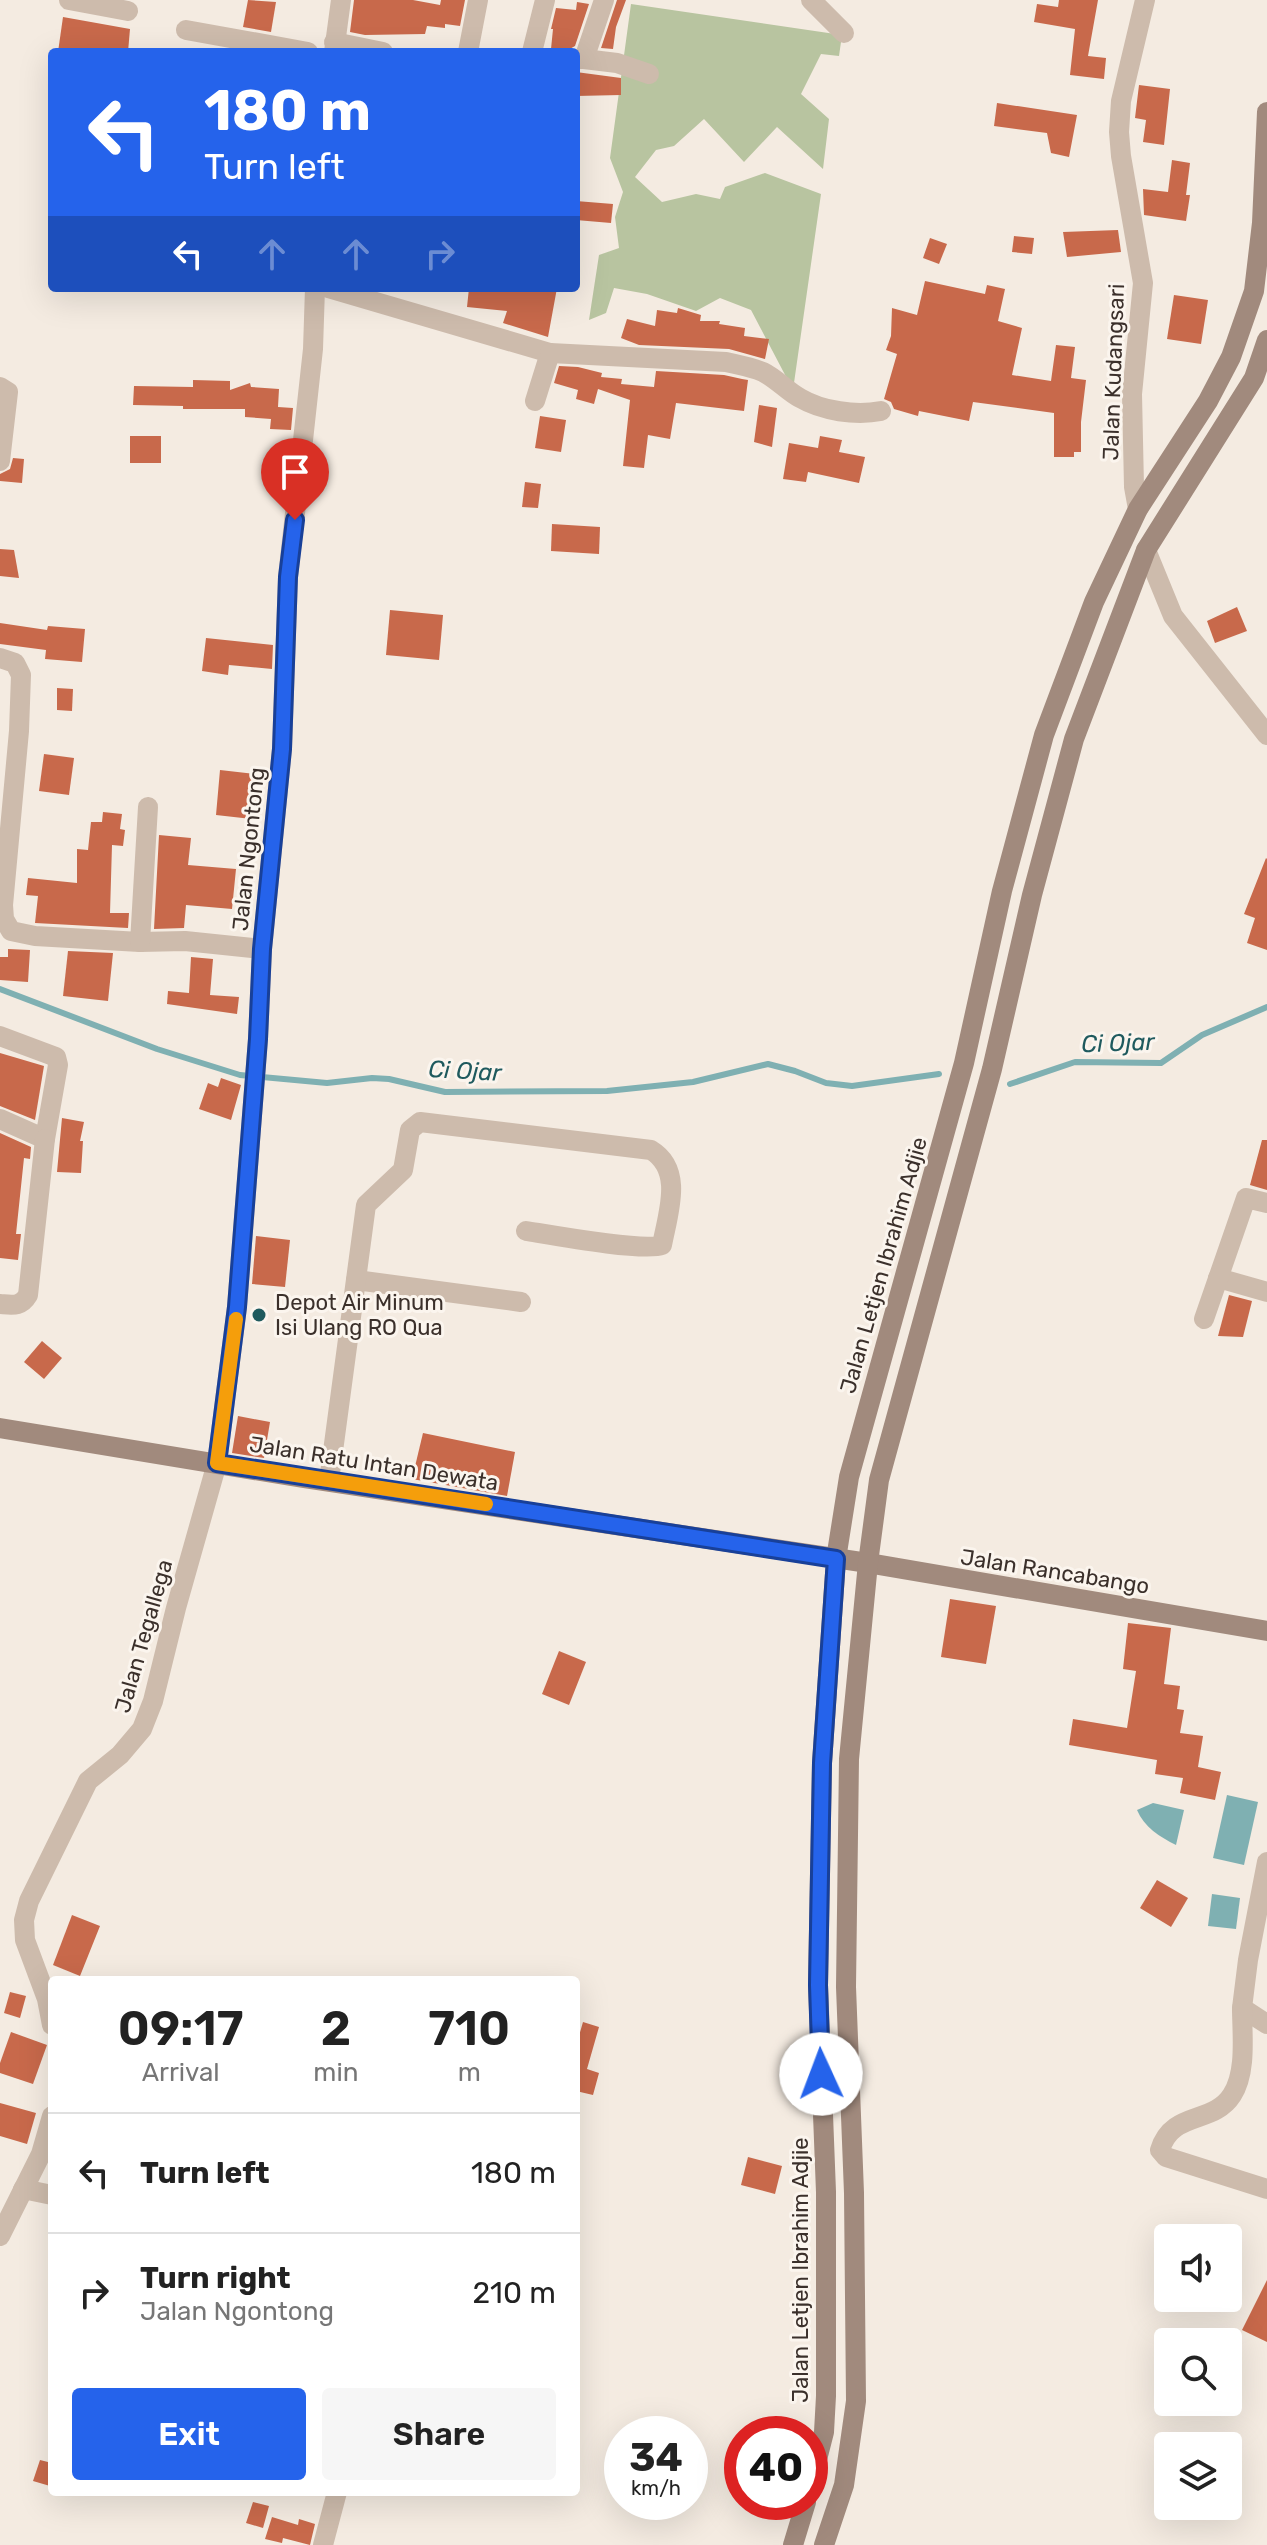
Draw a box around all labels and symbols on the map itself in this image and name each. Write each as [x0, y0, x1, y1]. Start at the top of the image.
street label: Jalan Kudangsari [1097, 283, 1130, 461]
pin [261, 438, 329, 520]
street label: Jalan Ngontong [226, 766, 271, 932]
water label: Ci Ojar [1081, 1028, 1156, 1058]
water label: Ci Ojar [428, 1055, 503, 1087]
street label: Jalan Letjen Ibrahim Adjie [834, 1134, 933, 1396]
place label: Depot Air Minum Isi Ulang RO Qua [275, 1289, 444, 1341]
marker: Depot Air Minum Isi Ulang RO Qua [250, 1306, 268, 1324]
street label: Jalan Ratu Intan Dewata [247, 1430, 500, 1497]
street label: Jalan Rancabango [959, 1543, 1151, 1600]
street label: Jalan Tegallega [109, 1556, 178, 1716]
position arrow [779, 2032, 863, 2116]
street label: Jalan Letjen Ibrahim Adjie [787, 2137, 814, 2403]
speed limit sign: 40 [724, 2416, 828, 2520]

